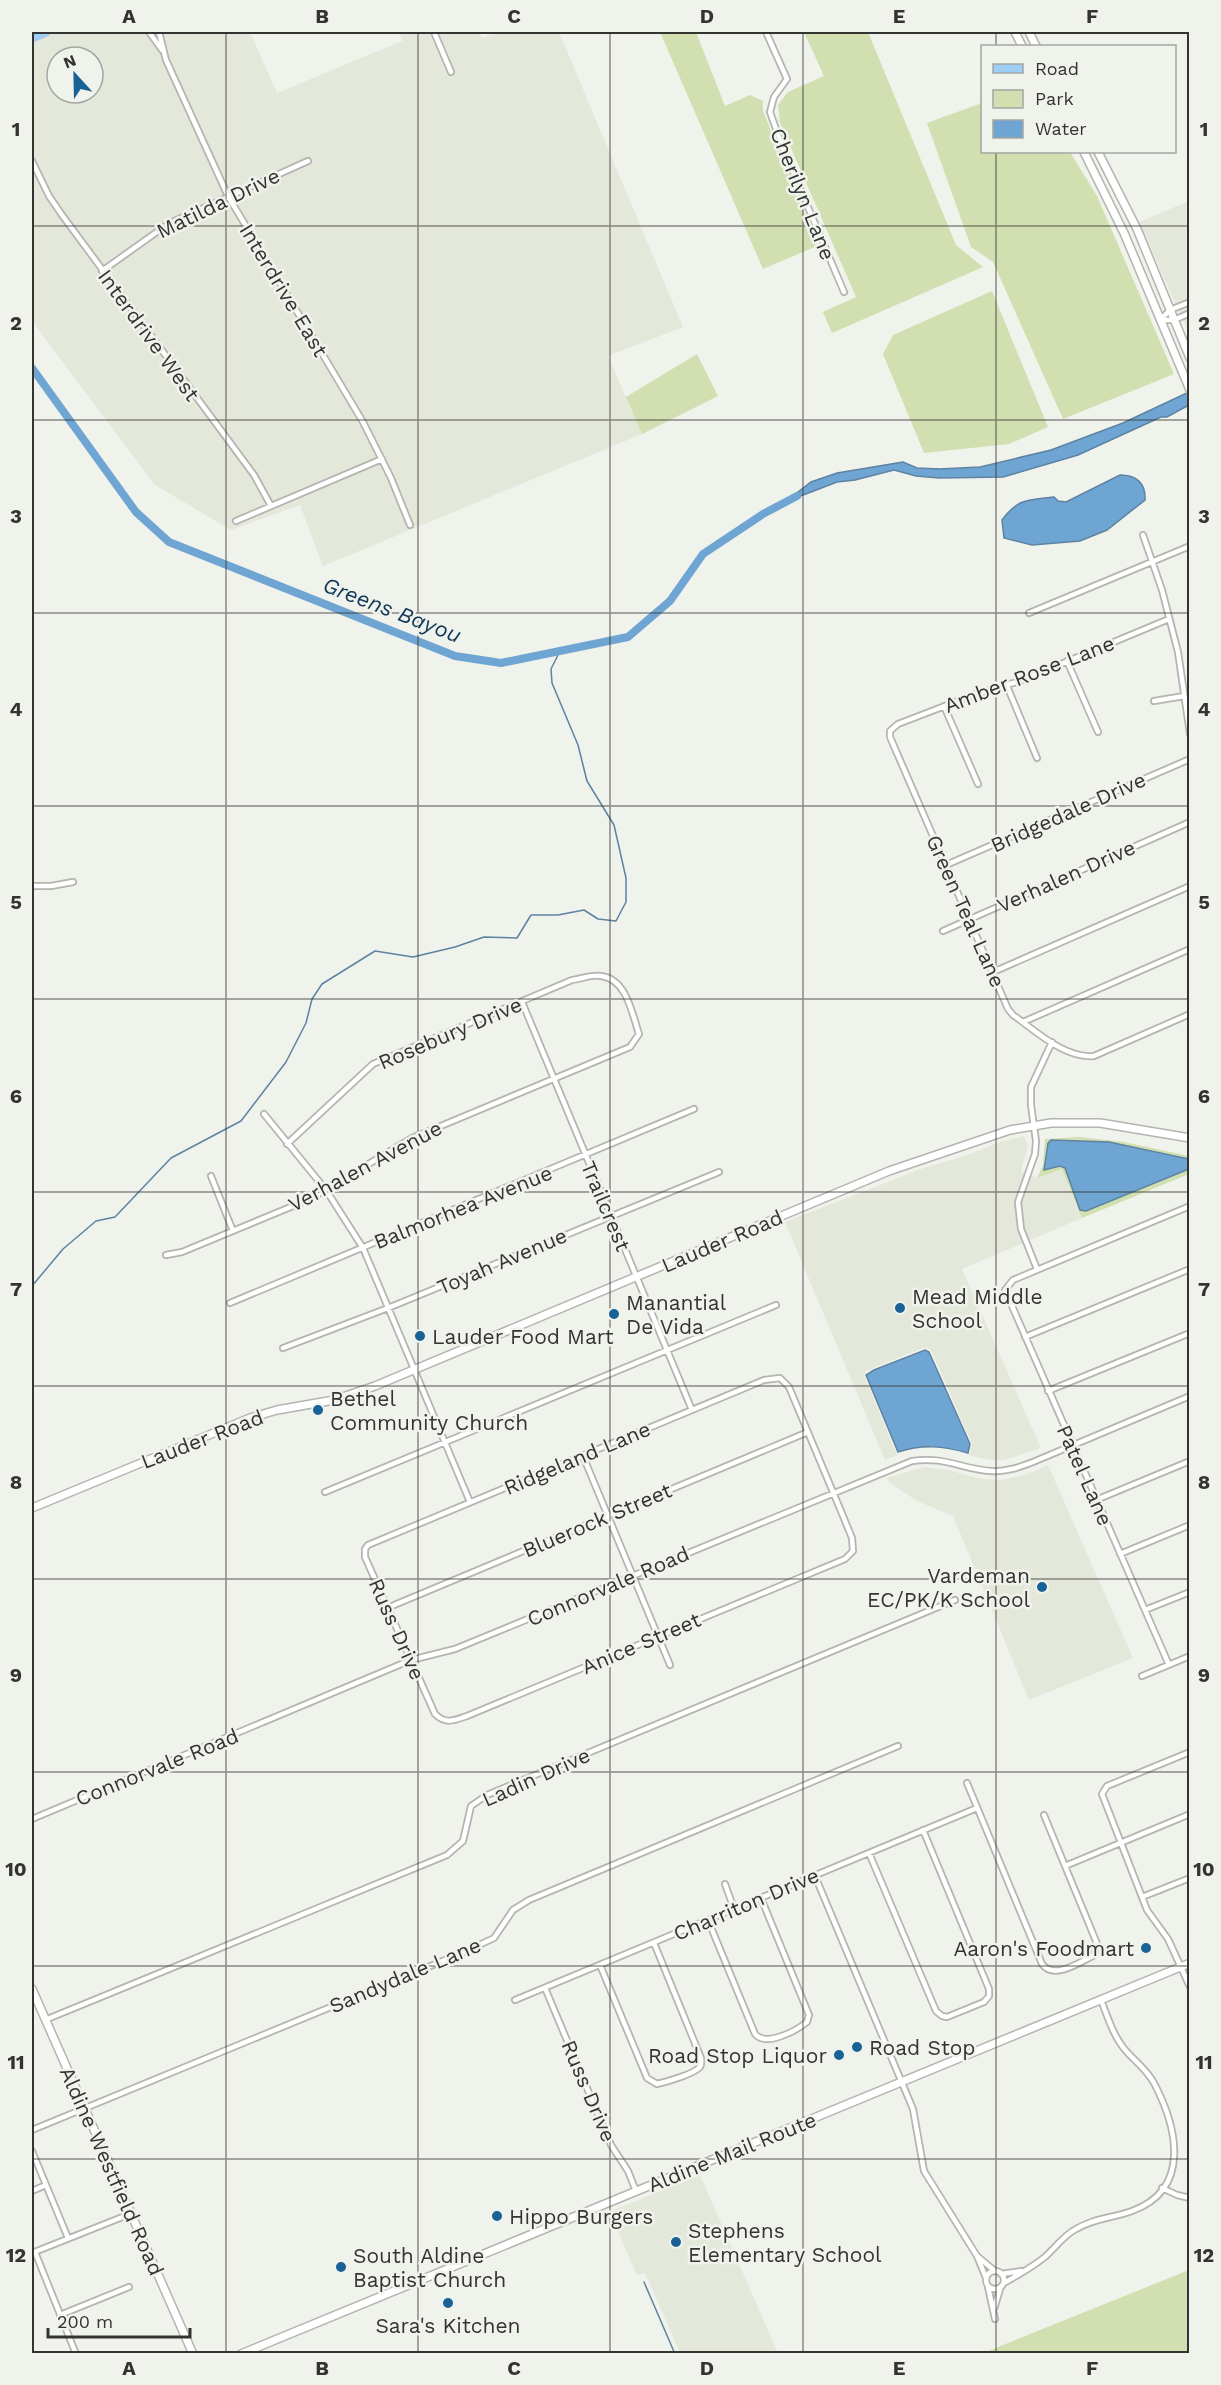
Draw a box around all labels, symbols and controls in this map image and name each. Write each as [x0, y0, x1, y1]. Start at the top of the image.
text: A [122, 4, 136, 28]
text: B [315, 4, 329, 28]
text: C [507, 4, 521, 28]
text: D [700, 4, 714, 28]
text: E [893, 4, 905, 28]
text: F [1086, 4, 1098, 28]
north arrow [45, 45, 105, 105]
legend [981, 45, 1176, 153]
text: N [61, 51, 79, 73]
text: Road [1035, 58, 1079, 79]
text: Park [1035, 88, 1074, 109]
text: 1 [12, 117, 20, 141]
text: 1 [1200, 117, 1208, 141]
text: Water [1035, 118, 1087, 139]
street label: Cherilyn Lane [765, 124, 841, 264]
street label: Matilda Drive [152, 162, 284, 244]
street label: Interdrive East [234, 219, 334, 361]
street label: Interdrive West [93, 264, 205, 406]
text: 2 [10, 311, 22, 335]
text: 2 [1198, 311, 1210, 335]
text: 3 [10, 504, 22, 528]
text: 3 [1198, 504, 1210, 528]
water label: Greens Bayou [319, 572, 465, 648]
street label: Amber Rose Lane [940, 630, 1118, 718]
text: 4 [10, 697, 23, 721]
text: 4 [1198, 697, 1211, 721]
street label: Bridgedale Drive [986, 767, 1150, 857]
street label: Green Teal Lane [921, 831, 1011, 991]
street label: Verhalen Drive [993, 834, 1139, 918]
text: 5 [10, 890, 22, 914]
text: 5 [1198, 890, 1210, 914]
street label: Rosebury Drive [374, 991, 526, 1075]
text: 6 [10, 1084, 22, 1108]
text: 6 [1198, 1084, 1210, 1108]
street label: Verhalen Avenue [284, 1115, 446, 1217]
street label: Trailcrest [576, 1157, 636, 1255]
street label: Balmorhea Avenue [370, 1160, 556, 1254]
street label: Lauder Road [658, 1204, 786, 1278]
street label: Toyah Avenue [433, 1222, 571, 1300]
text: 7 [10, 1277, 22, 1301]
text: 7 [1198, 1277, 1210, 1301]
place label: Mead Middle School [912, 1284, 1043, 1333]
place label: Manantial De Vida [626, 1290, 727, 1339]
marker: Mead Middle School [893, 1301, 907, 1315]
marker: Manantial De Vida [607, 1307, 621, 1321]
place label: Lauder Food Mart [432, 1324, 614, 1349]
marker: Lauder Food Mart [413, 1329, 427, 1343]
place label: Bethel Community Church [330, 1386, 528, 1435]
marker: Bethel Community Church [311, 1403, 325, 1417]
street label: Lauder Road [137, 1404, 267, 1474]
street label: Ridgeland Lane [500, 1416, 654, 1500]
street label: Patel Lane [1052, 1421, 1118, 1529]
text: 8 [10, 1470, 22, 1494]
text: 8 [1198, 1470, 1210, 1494]
street label: Bluerock Street [519, 1477, 676, 1563]
street label: Connorvale Road [523, 1541, 693, 1631]
place label: Vardeman EC/PK/K School [867, 1563, 1031, 1612]
street label: Russ Drive [364, 1574, 430, 1684]
marker: Vardeman EC/PK/K School [1035, 1580, 1049, 1594]
street label: Anice Street [578, 1607, 704, 1679]
text: 9 [10, 1663, 22, 1687]
text: 9 [1198, 1663, 1210, 1687]
street label: Connorvale Road [72, 1723, 242, 1811]
street label: Ladin Drive [478, 1742, 594, 1812]
text: 10 [5, 1857, 27, 1881]
text: 10 [1193, 1857, 1215, 1881]
street label: Charriton Drive [669, 1862, 823, 1946]
street label: Sandydale Lane [325, 1932, 485, 2018]
place label: Aaron's Foodmart [953, 1936, 1134, 1961]
marker: Aaron's Foodmart [1139, 1941, 1153, 1955]
place label: Road Stop [869, 2035, 975, 2060]
street label: Russ Drive [556, 2036, 622, 2146]
marker: Road Stop [850, 2040, 864, 2054]
place label: Road Stop Liquor [648, 2043, 827, 2068]
marker: Road Stop Liquor [832, 2048, 846, 2062]
text: 11 [7, 2050, 25, 2074]
text: 11 [1195, 2050, 1213, 2074]
street label: Aldine Westfield Road [55, 2063, 169, 2279]
street label: Aldine Mail Route [644, 2107, 820, 2197]
place label: Hippo Burgers [509, 2204, 653, 2229]
marker: Hippo Burgers [490, 2209, 504, 2223]
place label: Stephens Elementary School [688, 2218, 882, 2267]
marker: Stephens Elementary School [669, 2235, 683, 2249]
text: 12 [6, 2243, 26, 2267]
place label: South Aldine Baptist Church [353, 2243, 506, 2292]
text: 12 [1194, 2243, 1214, 2267]
marker: South Aldine Baptist Church [334, 2260, 348, 2274]
marker: Sara's Kitchen [441, 2296, 455, 2310]
scale bar [48, 2301, 190, 2339]
text: 200 m [57, 2311, 113, 2332]
place label: Sara's Kitchen [375, 2313, 521, 2338]
text: A [122, 2356, 136, 2380]
text: B [315, 2356, 329, 2380]
text: C [507, 2356, 521, 2380]
text: D [700, 2356, 714, 2380]
text: E [893, 2356, 905, 2380]
text: F [1086, 2356, 1098, 2380]

